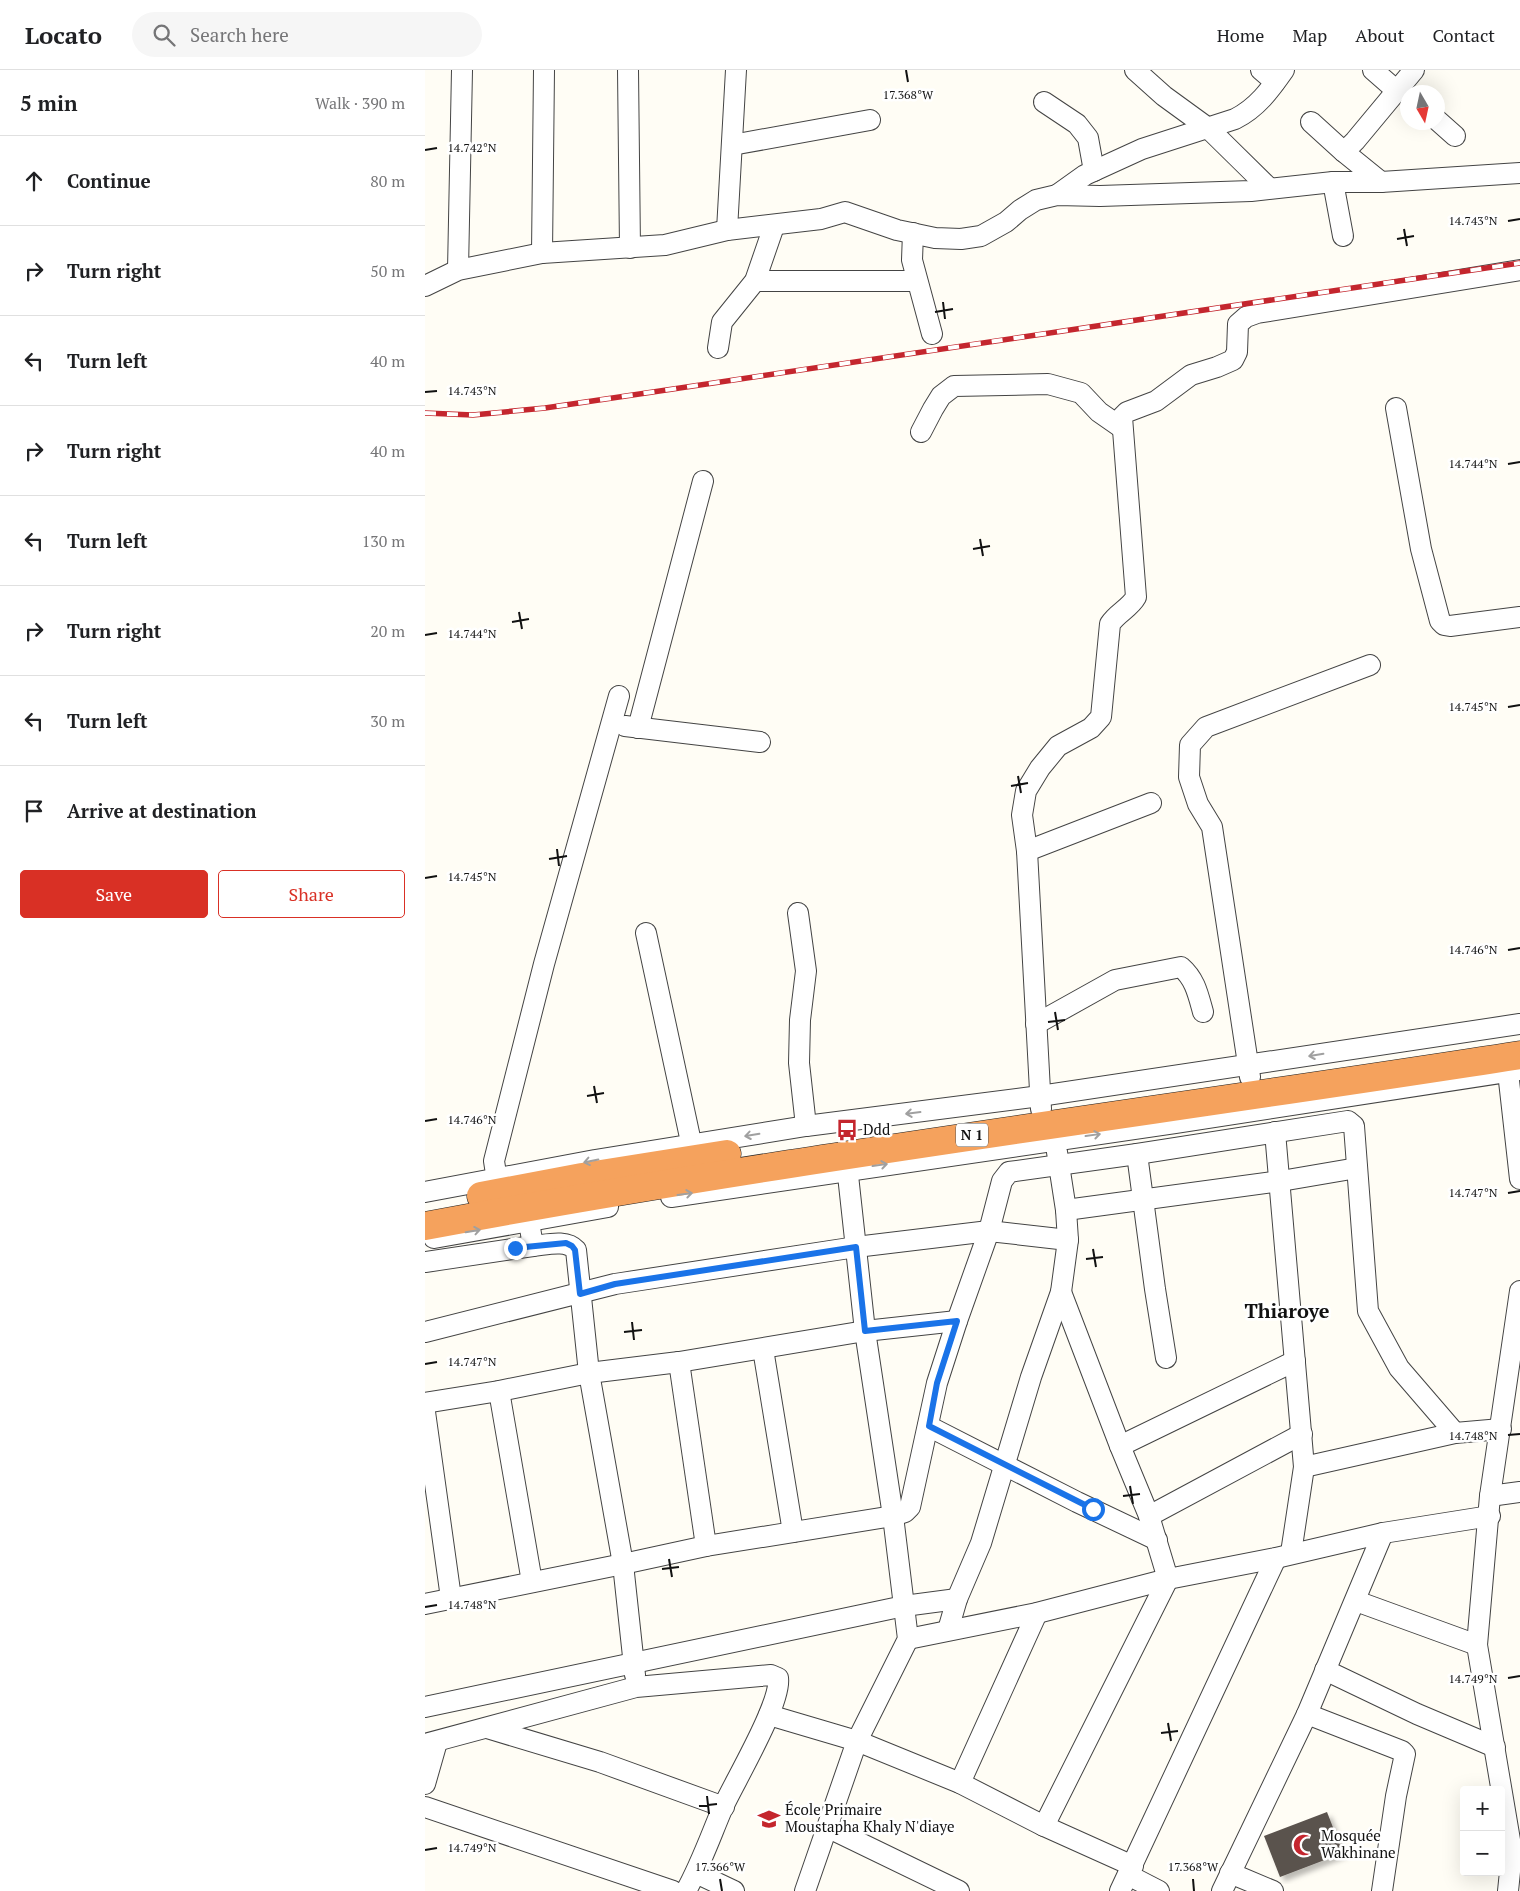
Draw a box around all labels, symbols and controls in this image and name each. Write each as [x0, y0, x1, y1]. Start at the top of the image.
search box [132, 12, 482, 57]
text: Locato [25, 19, 102, 51]
icon: search [150, 21, 178, 49]
text: Search here [190, 22, 289, 47]
text: Home [1217, 23, 1264, 47]
text: Map [1292, 23, 1327, 47]
text: About [1355, 23, 1404, 47]
text: Contact [1432, 23, 1495, 47]
north arrow [1400, 85, 1445, 130]
text: 17.368°W [883, 87, 934, 102]
text: 5 min [20, 89, 77, 117]
text: Walk · 390 m [315, 92, 405, 114]
text: 14.742°N [447, 140, 497, 155]
icon: ahead [20, 167, 48, 195]
text: Continue [67, 168, 151, 193]
text: 80 m [370, 170, 405, 192]
text: 14.743°N [1448, 213, 1498, 228]
icon: right [20, 257, 48, 285]
text: Turn right [67, 258, 161, 283]
text: 50 m [370, 260, 405, 282]
icon: left [20, 347, 48, 375]
text: Turn left [67, 348, 148, 373]
text: 40 m [370, 350, 405, 372]
text: 14.743°N [447, 383, 497, 398]
icon: right [20, 437, 48, 465]
text: Turn right [67, 438, 161, 463]
text: 40 m [370, 440, 405, 462]
text: 14.744°N [1448, 456, 1498, 471]
icon: left [20, 527, 48, 555]
text: Turn left [67, 528, 148, 553]
text: 130 m [362, 530, 405, 552]
icon: right [20, 617, 48, 645]
text: Turn right [67, 618, 161, 643]
text: 20 m [370, 620, 405, 642]
text: 14.744°N [447, 626, 497, 641]
text: 14.745°N [1448, 699, 1498, 714]
icon: left [20, 707, 48, 735]
text: Turn left [67, 708, 148, 733]
text: 30 m [370, 710, 405, 732]
icon: arrive [20, 797, 48, 825]
text: Arrive at destination [67, 798, 256, 823]
text: 14.745°N [447, 869, 497, 884]
button: Save [20, 870, 208, 918]
button: Share [218, 870, 405, 918]
text: 14.746°N [1448, 942, 1498, 957]
one-way arrow [1308, 1050, 1324, 1060]
one-way arrow [905, 1108, 921, 1118]
text: 14.746°N [447, 1112, 497, 1127]
bus stop icon: Ddd [834, 1117, 860, 1143]
place label: Ddd [863, 1119, 890, 1139]
road number: N 1 [956, 1124, 988, 1146]
one-way arrow [1085, 1129, 1101, 1139]
one-way arrow [744, 1130, 760, 1140]
one-way arrow [584, 1156, 600, 1166]
one-way arrow [872, 1160, 888, 1170]
text: 14.747°N [1448, 1185, 1498, 1200]
one-way arrow [677, 1189, 693, 1199]
one-way arrow [465, 1226, 481, 1236]
route end [504, 1237, 527, 1260]
district label: Thiaroye [1244, 1297, 1330, 1324]
text: 14.747°N [447, 1354, 497, 1369]
text: 14.748°N [1448, 1428, 1498, 1443]
route start [1082, 1498, 1105, 1521]
text: 14.748°N [447, 1597, 497, 1612]
text: 14.749°N [1448, 1671, 1498, 1686]
map controls [1460, 1786, 1505, 1876]
button: + [1460, 1786, 1505, 1831]
place label: École Primaire Moustapha Khaly N'diaye [785, 1799, 954, 1836]
school or university icon: École Primaire Moustapha Khaly N'diaye [756, 1806, 782, 1832]
place label: Mosquée Wakhinane [1321, 1825, 1396, 1862]
button: − [1460, 1831, 1505, 1876]
mosque icon: Mosquée Wakhinane [1291, 1832, 1317, 1858]
text: 14.749°N [447, 1840, 497, 1855]
text: 17.366°W [695, 1859, 746, 1874]
text: 17.368°W [1168, 1859, 1219, 1874]

